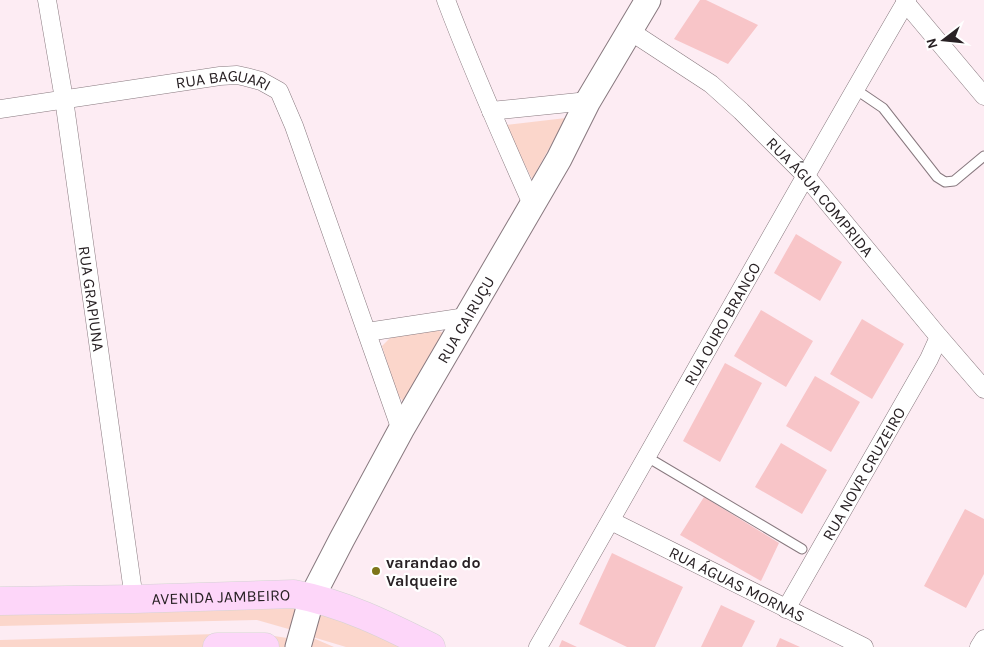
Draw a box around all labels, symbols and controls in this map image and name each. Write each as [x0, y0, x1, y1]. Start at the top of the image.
north arrow [919, 15, 969, 65]
text: N [922, 36, 942, 51]
street label: RUA BAGUARI [174, 65, 274, 94]
street label: RUA ÁGUA COMPRIDA [763, 133, 878, 260]
street label: RUA GRAPIUNA [75, 245, 109, 353]
street label: RUA OURO BRANCO [680, 259, 764, 388]
street label: RUA CAIRUÇU [433, 273, 498, 366]
street label: RUA NOVR CRUZEIRO [818, 404, 909, 544]
street label: RUA ÁGUAS MORNAS [666, 542, 808, 626]
place label: varandao do Valqueire [386, 553, 480, 590]
marker: varandao do Valqueire [370, 565, 382, 577]
street label: AVENIDA JAMBEIRO [151, 585, 290, 608]

